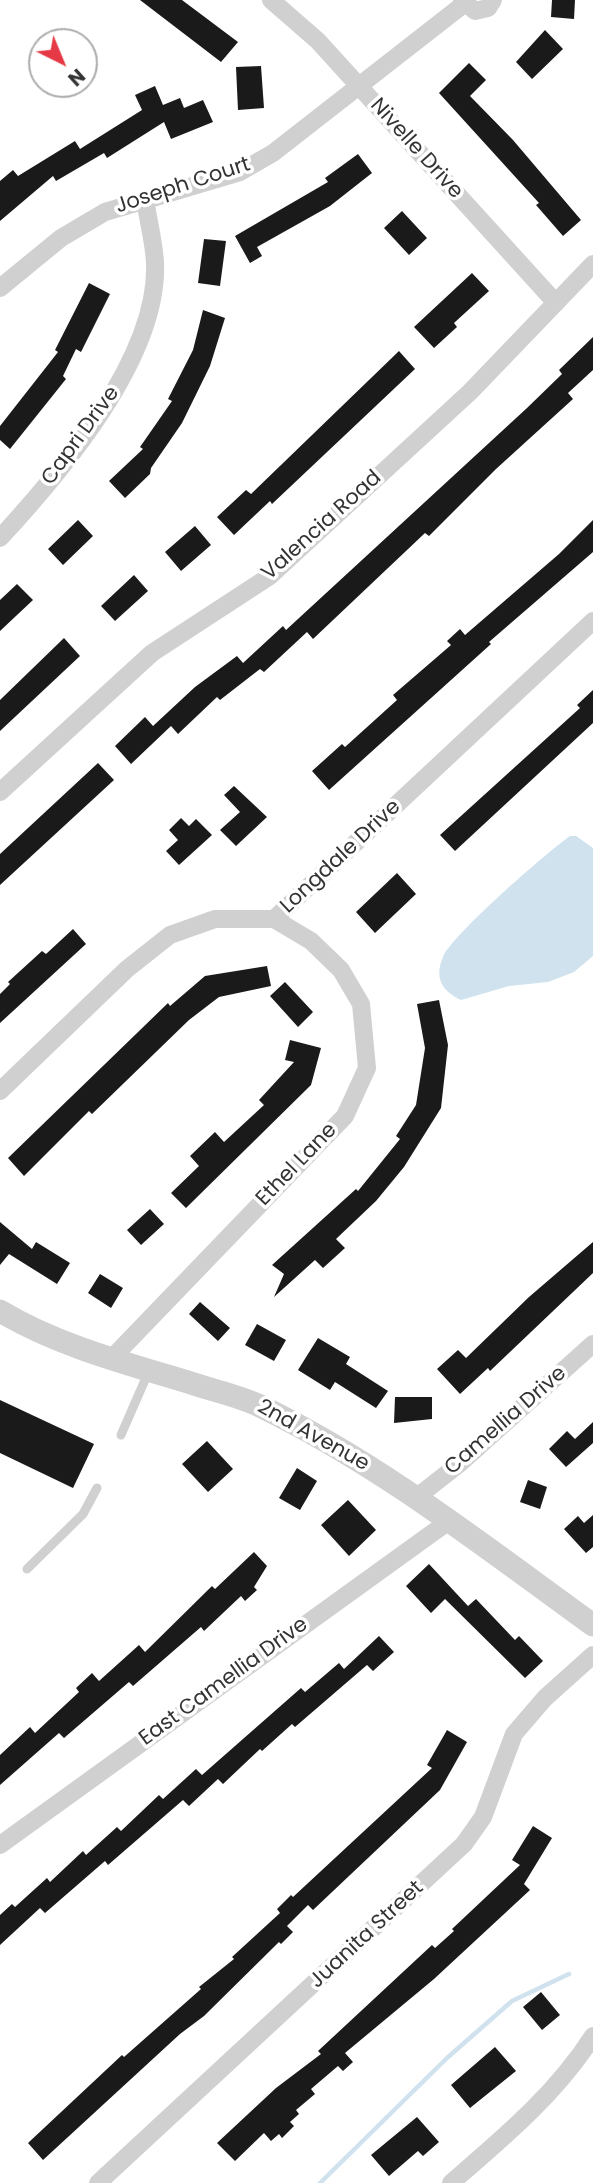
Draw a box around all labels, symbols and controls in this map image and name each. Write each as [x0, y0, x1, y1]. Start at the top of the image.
north arrow [28, 28, 98, 98]
text: N [62, 63, 91, 92]
street label: Nivelle Drive [364, 94, 468, 204]
street label: Joseph Court [112, 152, 254, 220]
street label: Capri Drive [37, 382, 125, 490]
street label: Valencia Road [257, 466, 387, 586]
street label: Longdale Drive [276, 795, 406, 919]
street label: Ethel Lane [251, 1118, 343, 1212]
street label: Camellia Drive [440, 1361, 572, 1481]
street label: 2nd Avenue [253, 1395, 373, 1477]
street label: East Camellia Drive [135, 1612, 313, 1752]
street label: Juanita Street [305, 1876, 429, 1994]

